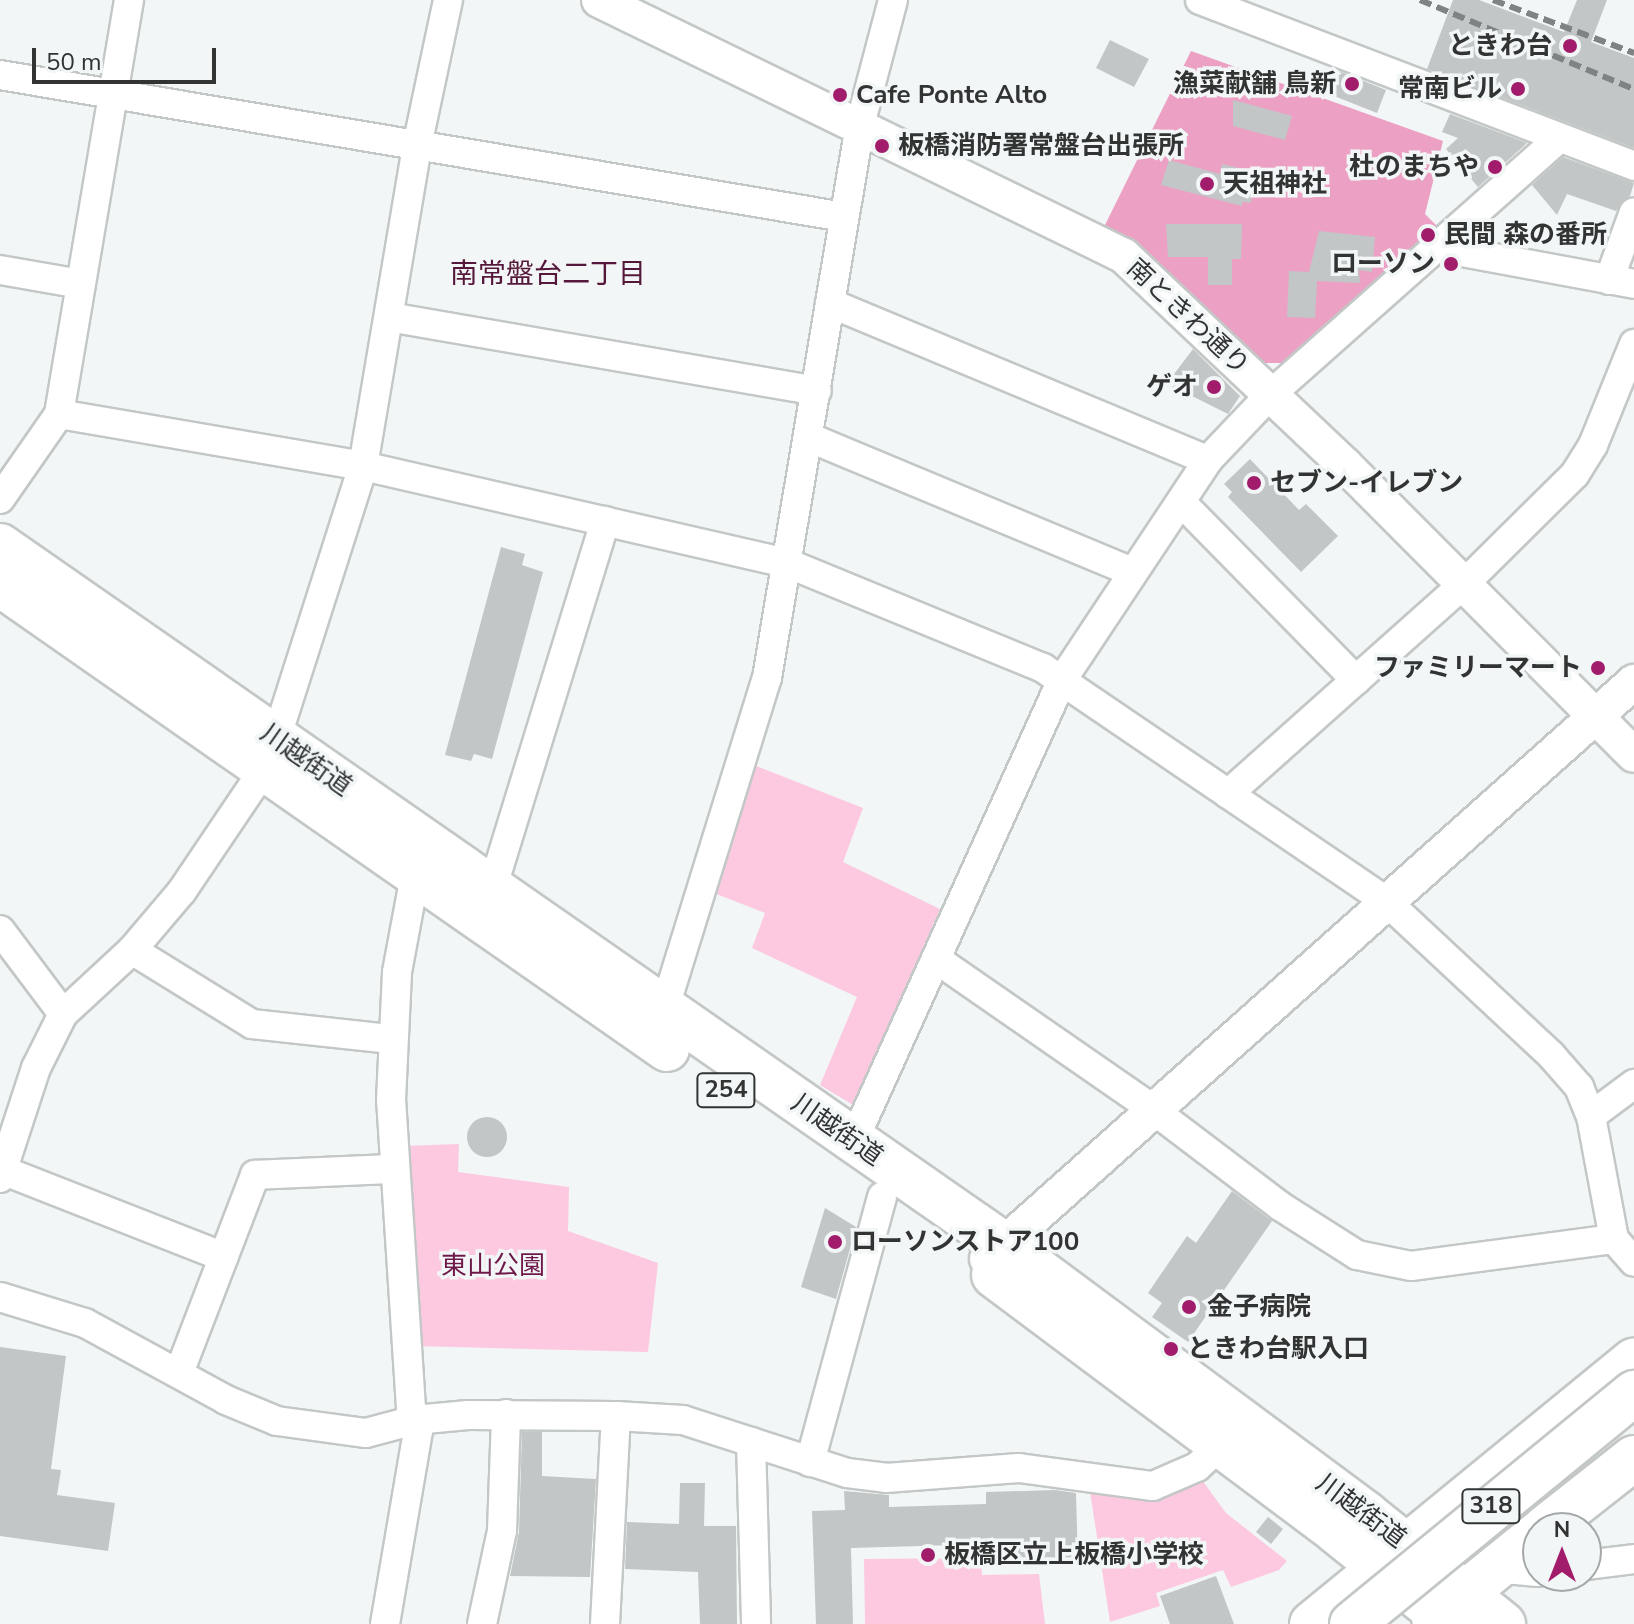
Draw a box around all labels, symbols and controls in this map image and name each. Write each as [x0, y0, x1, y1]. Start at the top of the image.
place label: ときわ台 [1448, 30, 1552, 62]
scale bar [36, 32, 220, 82]
marker: ときわ台 [1559, 35, 1581, 57]
text: 50 m [46, 46, 102, 78]
place label: 漁菜献舗 鳥新 [1173, 68, 1336, 100]
place label: 常南ビル [1398, 73, 1502, 105]
marker: 漁菜献舗 鳥新 [1343, 75, 1361, 93]
place label: Cafe Ponte Alto [856, 79, 1047, 111]
marker: 常南ビル [1509, 80, 1527, 98]
marker: Cafe Ponte Alto [831, 86, 849, 104]
place label: 板橋消防署常盤台出張所 [898, 130, 1184, 162]
marker: 板橋消防署常盤台出張所 [873, 137, 891, 155]
place label: 杜のまちや [1349, 151, 1479, 183]
marker: 杜のまちや [1486, 158, 1504, 176]
place label: 天祖神社 [1223, 168, 1327, 200]
marker: 天祖神社 [1198, 175, 1216, 193]
place label: 民間 森の番所 [1444, 219, 1607, 251]
marker: 民間 森の番所 [1419, 226, 1437, 244]
place label: ローソン [1331, 248, 1435, 280]
street label: 南ときわ通り [1120, 252, 1256, 382]
marker: ローソン [1442, 255, 1460, 273]
district label: 南常盤台二丁目 [450, 257, 646, 291]
place label: ゲオ [1146, 371, 1198, 403]
marker: ゲオ [1205, 378, 1223, 396]
place label: セブン-イレブン [1270, 467, 1463, 499]
marker: セブン-イレブン [1245, 474, 1263, 492]
place label: ファミリーマート [1374, 652, 1582, 684]
marker: ファミリーマート [1589, 659, 1607, 677]
street label: 川越街道 [254, 717, 358, 803]
road number: 254 [696, 1070, 756, 1110]
street label: 川越街道 [785, 1087, 889, 1173]
place label: ローソンストア100 [851, 1226, 1080, 1258]
marker: ローソンストア100 [826, 1233, 844, 1251]
park label: 東山公園 [441, 1250, 545, 1282]
place label: 金子病院 [1207, 1291, 1311, 1323]
marker: 金子病院 [1178, 1296, 1200, 1318]
place label: ときわ台駅入口 [1187, 1333, 1369, 1365]
marker: ときわ台駅入口 [1162, 1340, 1180, 1358]
street label: 川越街道 [1310, 1467, 1412, 1555]
road number: 318 [1461, 1486, 1521, 1526]
north arrow [1522, 1512, 1602, 1592]
text: N [1554, 1515, 1570, 1545]
place label: 板橋区立上板橋小学校 [944, 1539, 1204, 1571]
marker: 板橋区立上板橋小学校 [919, 1546, 937, 1564]

